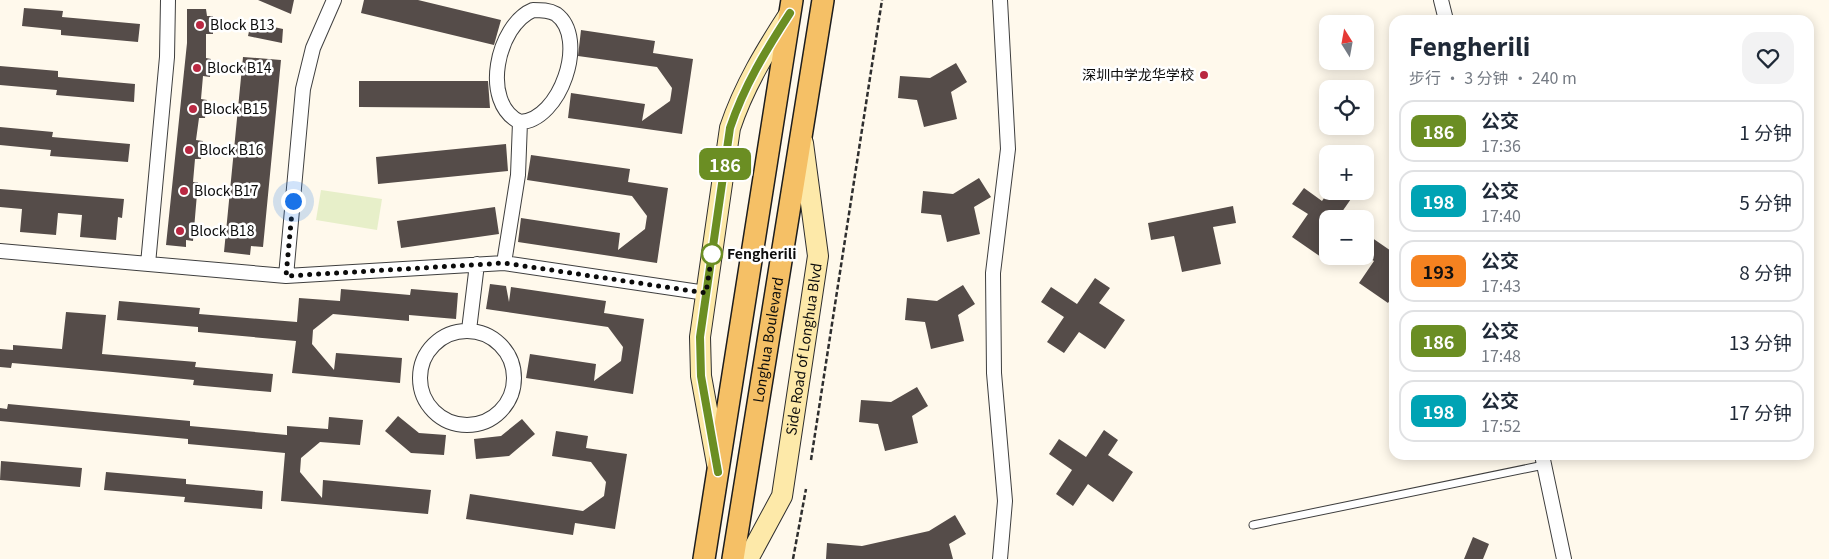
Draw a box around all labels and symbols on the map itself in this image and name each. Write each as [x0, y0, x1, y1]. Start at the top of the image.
place label: Block B13 [210, 14, 274, 34]
north arrow [1319, 15, 1374, 70]
marker: Block B13 [194, 19, 206, 31]
place label: Block B14 [207, 57, 272, 77]
marker: Block B14 [191, 62, 203, 74]
place label: 深圳中学龙华学校 [1082, 64, 1194, 84]
marker: 深圳中学龙华学校 [1198, 69, 1210, 81]
place label: Block B15 [203, 98, 268, 118]
marker: Block B15 [187, 103, 199, 115]
place label: Block B16 [199, 139, 264, 159]
marker: Block B16 [183, 144, 195, 156]
line badge: 186 [696, 148, 754, 180]
place label: Block B17 [194, 180, 259, 200]
marker: Block B17 [178, 185, 190, 197]
your location [281, 189, 306, 214]
place label: Block B18 [190, 220, 255, 240]
marker: Block B18 [174, 225, 186, 237]
marker: Fengherili [701, 243, 723, 265]
place label: Fengherili [727, 243, 796, 263]
street label: Side Road of Longhua Blvd [780, 262, 826, 437]
street label: Longhua Boulevard [747, 275, 787, 404]

